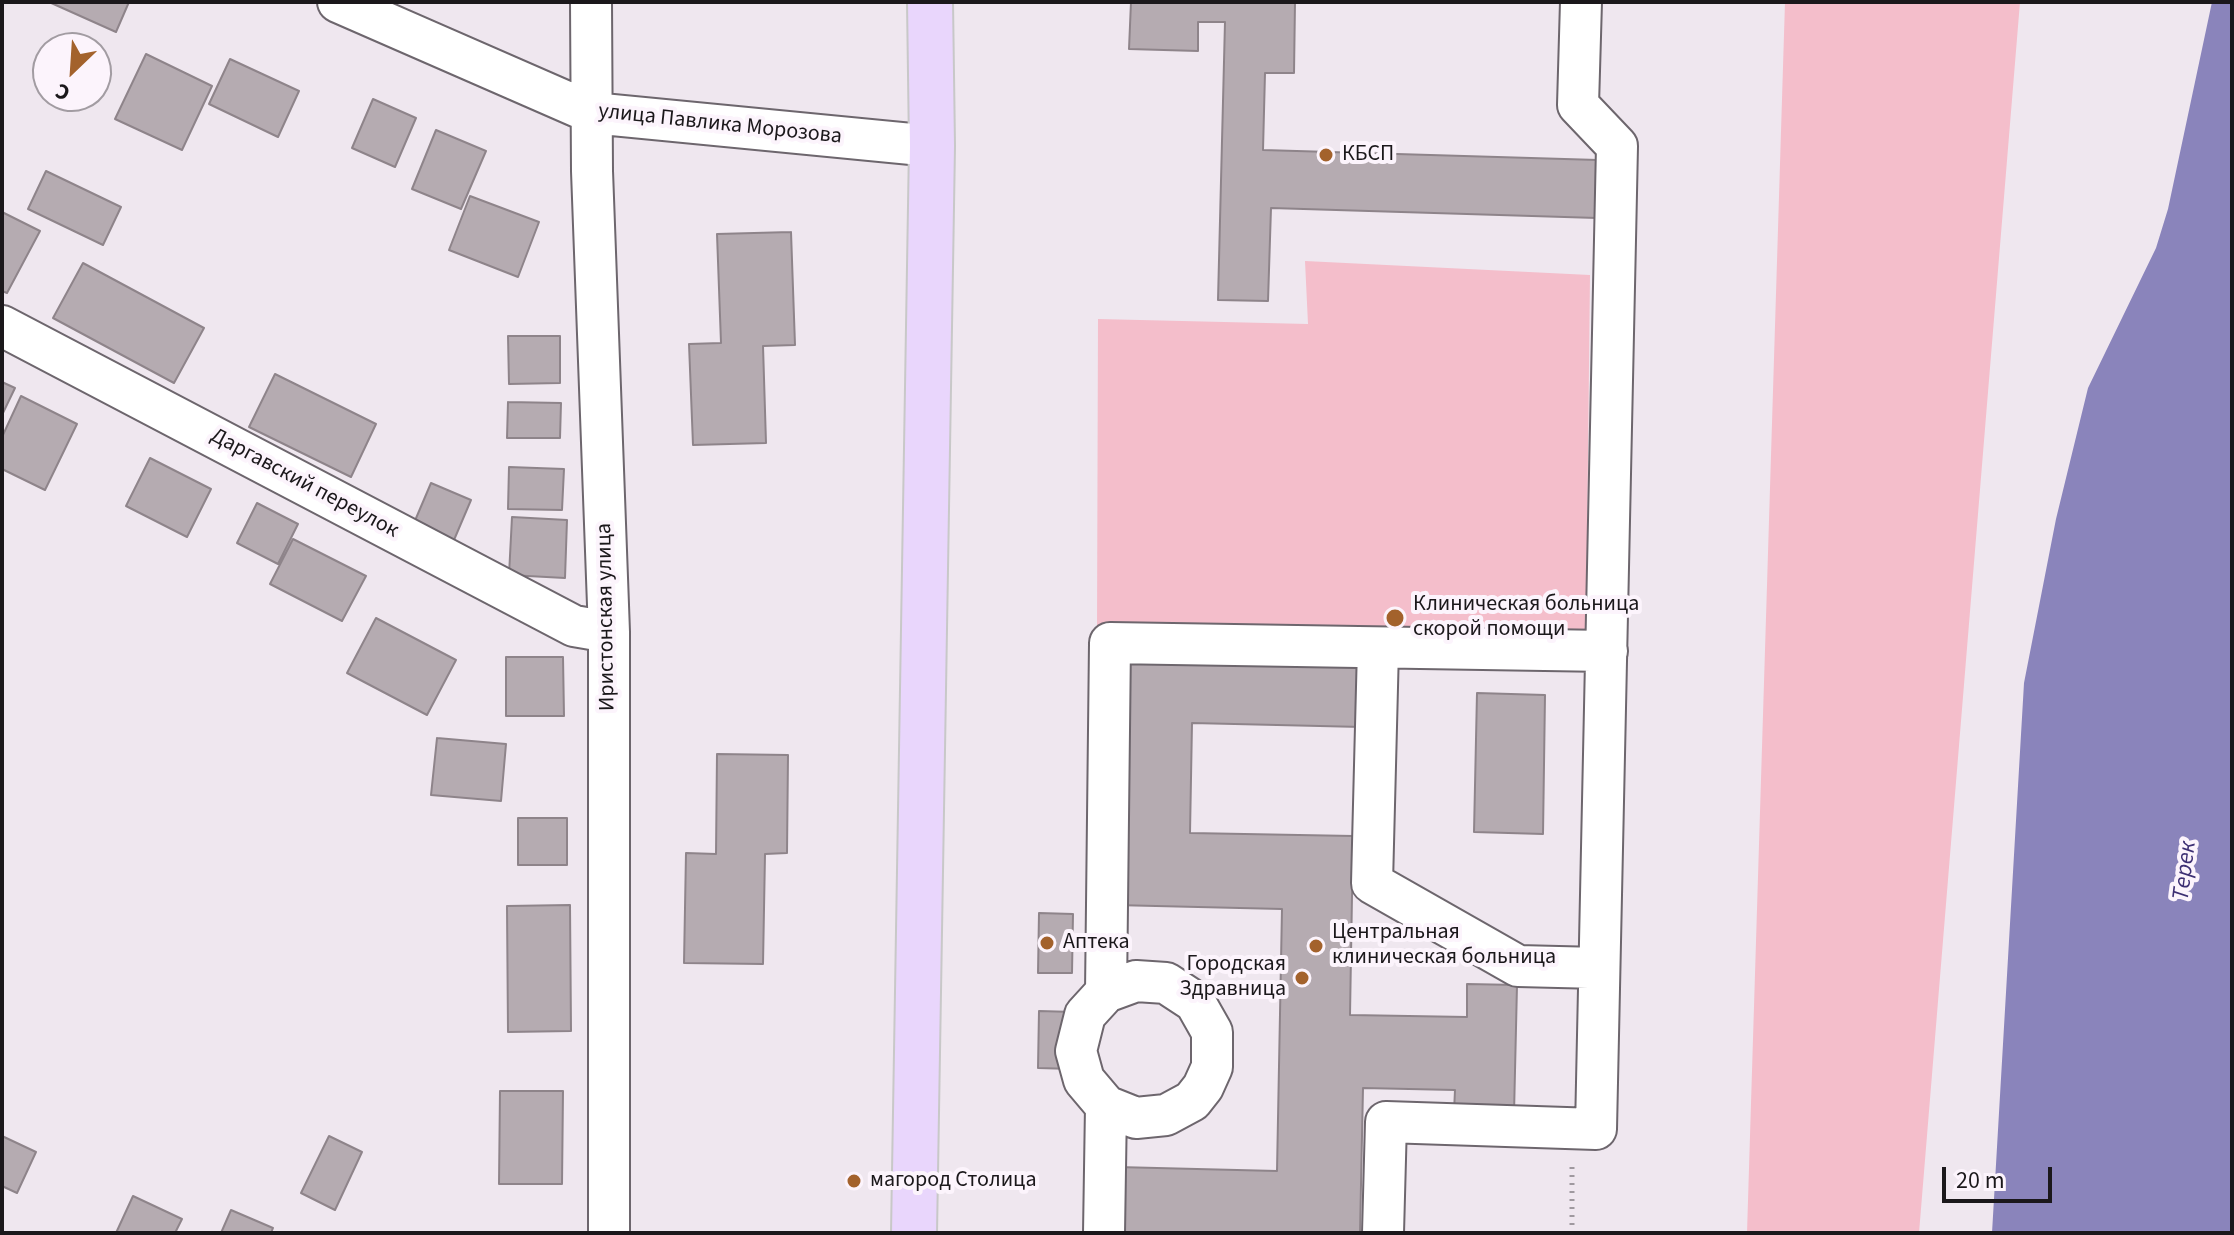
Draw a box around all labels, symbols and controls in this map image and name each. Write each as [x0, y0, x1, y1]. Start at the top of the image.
north arrow [32, 32, 112, 112]
text: С [50, 75, 75, 109]
street label: улица Павлика Морозова [597, 99, 843, 151]
place label: КБСП [1342, 142, 1394, 168]
marker: КБСП [1317, 146, 1335, 164]
street label: Даргавский переулок [205, 423, 403, 545]
street label: Иристонская улица [592, 523, 622, 711]
place label: Клиническая больница скорой помощи [1413, 592, 1639, 644]
marker: Клиническая больница скорой помощи [1384, 607, 1406, 629]
water label: Терек [2168, 840, 2204, 902]
place label: Центральная клиническая больница [1332, 920, 1556, 972]
place label: Аптека [1063, 930, 1130, 956]
marker: Аптека [1038, 934, 1056, 952]
marker: Центральная клиническая больница [1307, 937, 1325, 955]
place label: Городская Здравница [1180, 952, 1286, 1004]
marker: Городская Здравница [1293, 969, 1311, 987]
scale bar [1946, 1151, 2056, 1201]
text: 20 m [1956, 1163, 2005, 1198]
place label: магород Столица [870, 1168, 1037, 1194]
marker: магород Столица [845, 1172, 863, 1190]

